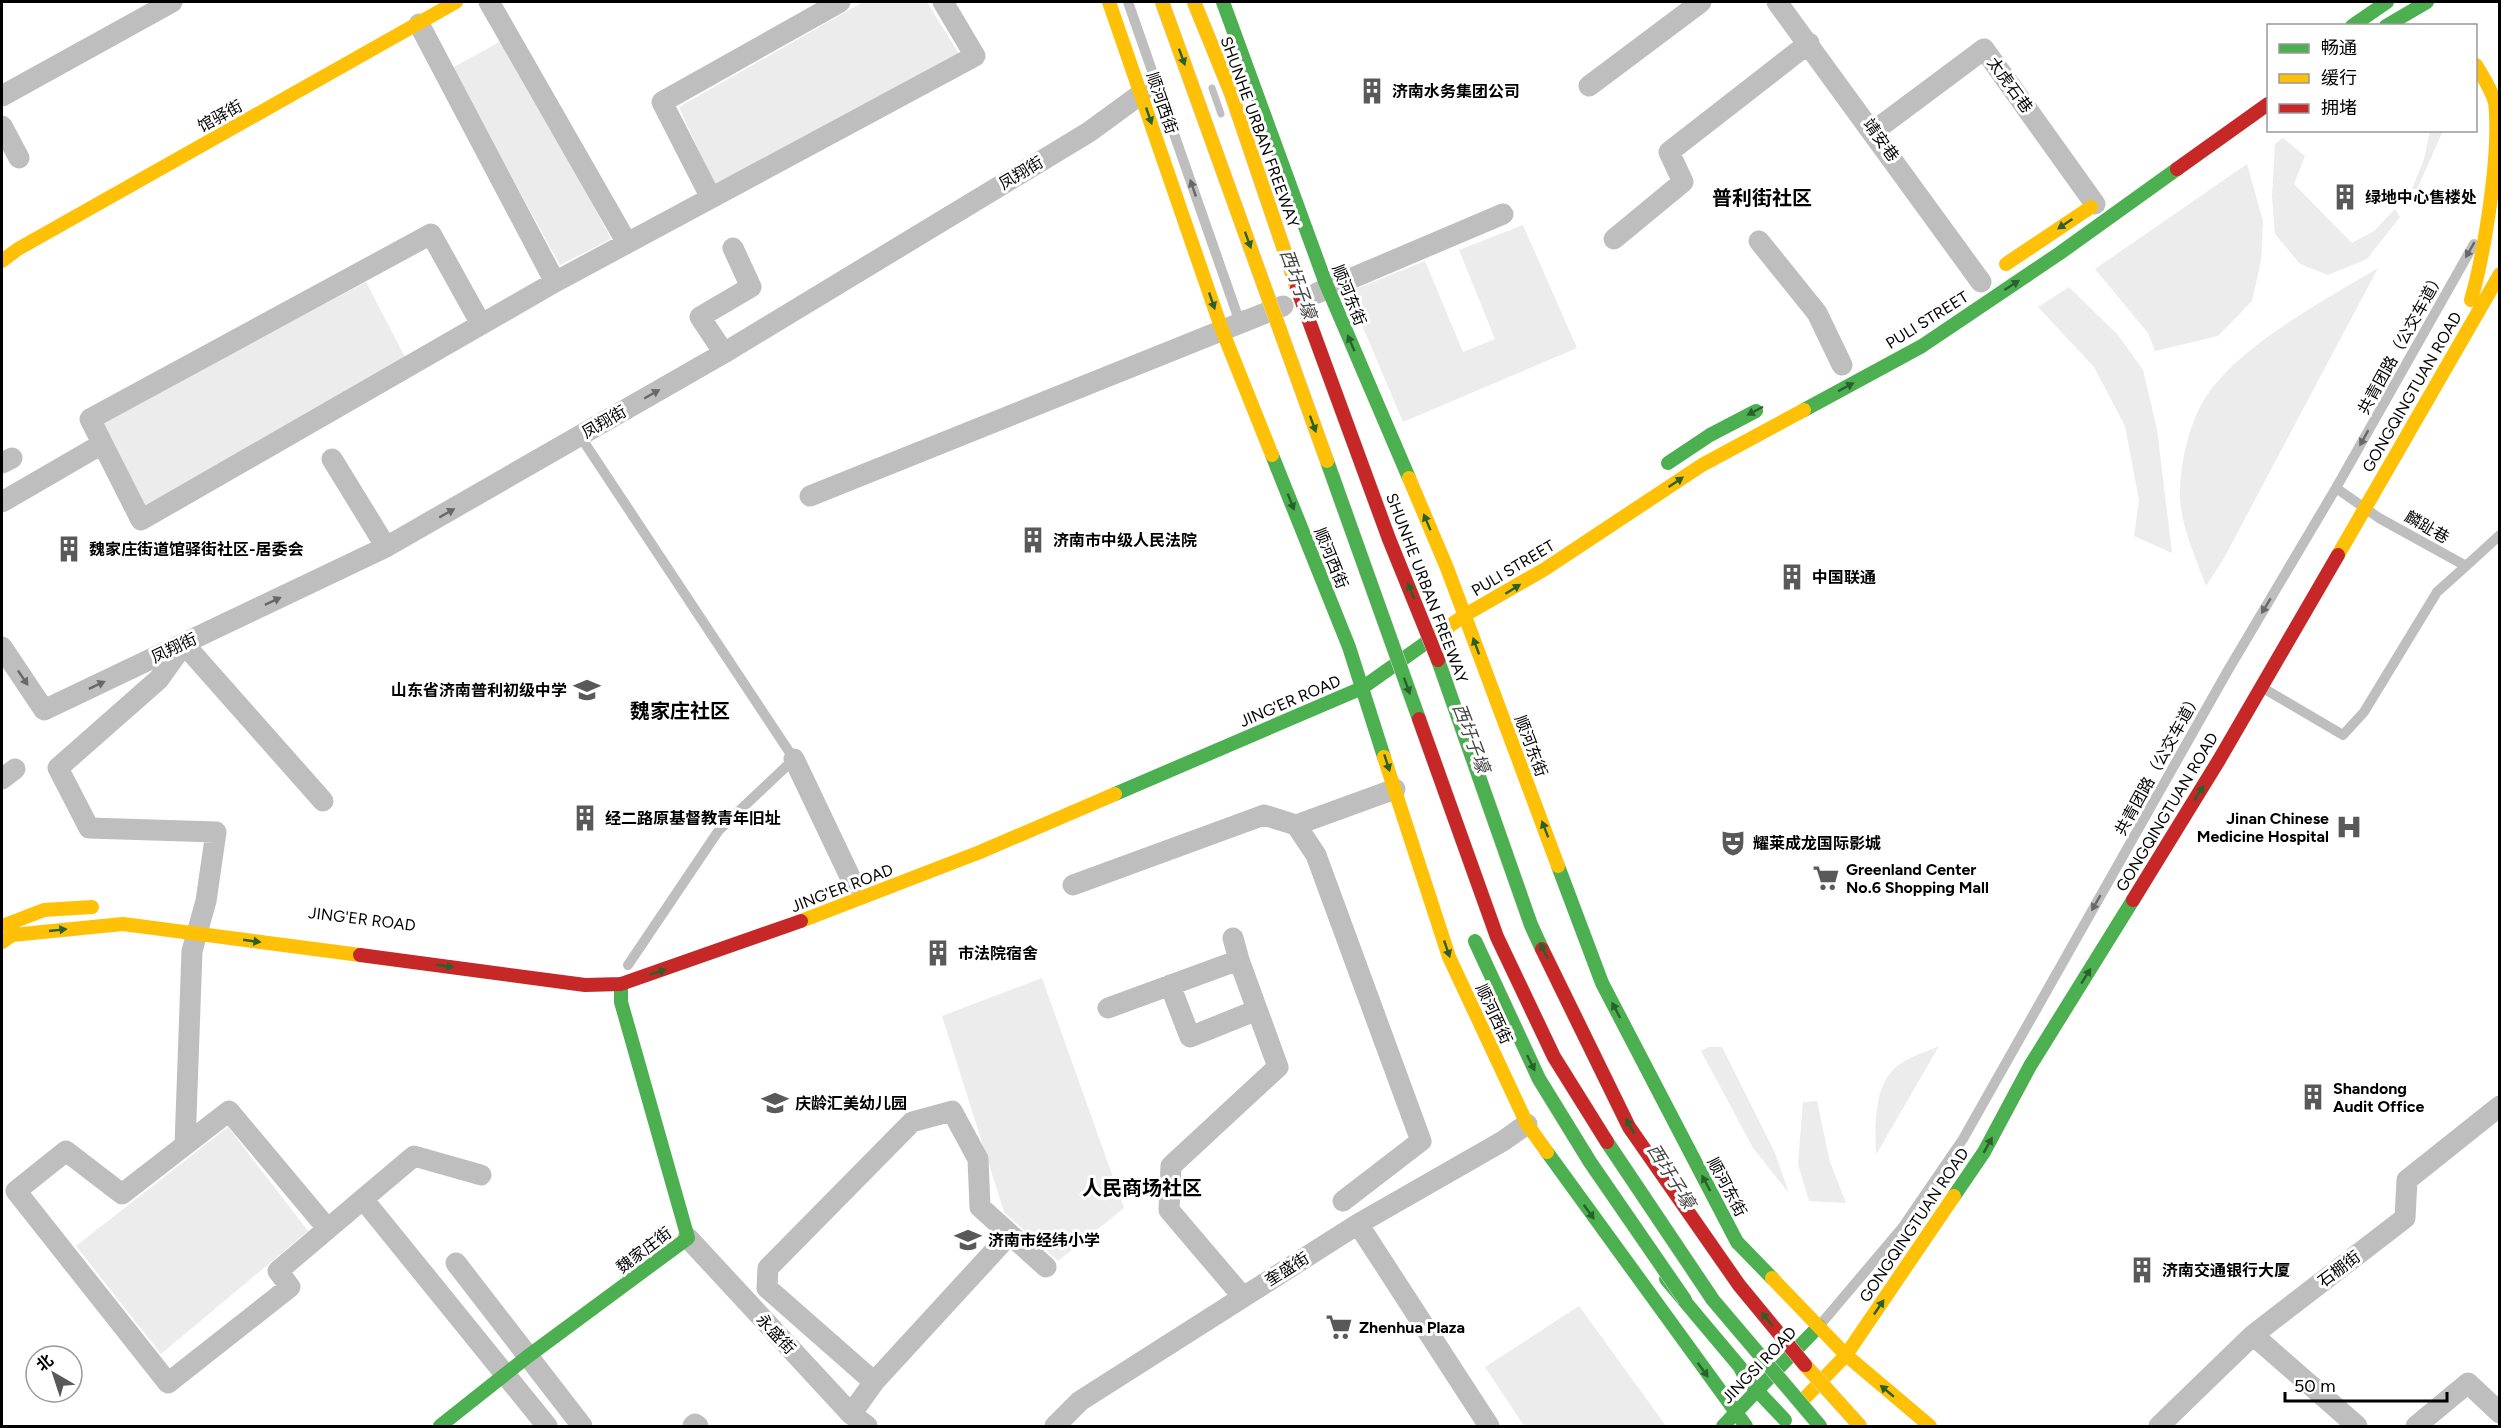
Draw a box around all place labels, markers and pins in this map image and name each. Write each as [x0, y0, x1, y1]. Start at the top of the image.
building icon: 济南水务集团公司 [1357, 76, 1387, 106]
place label: 济南水务集团公司 [1392, 82, 1520, 101]
building icon: 绿地中心售楼处 [2330, 182, 2360, 212]
place label: 绿地中心售楼处 [2365, 188, 2477, 207]
building icon: 济南市中级人民法院 [1018, 525, 1048, 555]
place label: 济南市中级人民法院 [1053, 531, 1197, 550]
building icon: 魏家庄街道馆驿街社区-居委会 [54, 534, 84, 564]
place label: 魏家庄街道馆驿街社区-居委会 [89, 540, 304, 559]
building icon: 中国联通 [1777, 562, 1807, 592]
place label: 中国联通 [1812, 568, 1876, 587]
school or university icon: 山东省济南普利初级中学 [572, 675, 602, 705]
place label: 山东省济南普利初级中学 [391, 681, 567, 700]
building icon: 经二路原基督教青年旧址 [570, 803, 600, 833]
place label: 经二路原基督教青年旧址 [605, 809, 781, 828]
place label: Jinan Chinese Medicine Hospital [2197, 809, 2329, 846]
hospital icon: Jinan Chinese Medicine Hospital [2334, 812, 2364, 842]
theatre icon: 耀莱成龙国际影城 [1718, 828, 1748, 858]
place label: 耀莱成龙国际影城 [1753, 834, 1881, 853]
place label: Greenland Center No.6 Shopping Mall [1846, 860, 1989, 897]
supermarket icon: Greenland Center No.6 Shopping Mall [1811, 863, 1841, 893]
building icon: 市法院宿舍 [923, 938, 953, 968]
place label: 市法院宿舍 [958, 944, 1038, 963]
place label: Shandong Audit Office [2333, 1079, 2425, 1116]
building icon: Shandong Audit Office [2298, 1082, 2328, 1112]
school or university icon: 庆龄汇美幼儿园 [760, 1088, 790, 1118]
place label: 庆龄汇美幼儿园 [795, 1094, 907, 1113]
school or university icon: 济南市经纬小学 [953, 1225, 983, 1255]
place label: 济南市经纬小学 [988, 1231, 1100, 1250]
building icon: 济南交通银行大厦 [2127, 1255, 2157, 1285]
place label: 济南交通银行大厦 [2162, 1261, 2290, 1280]
supermarket icon: Zhenhua Plaza [1324, 1312, 1354, 1342]
place label: Zhenhua Plaza [1359, 1318, 1465, 1337]

